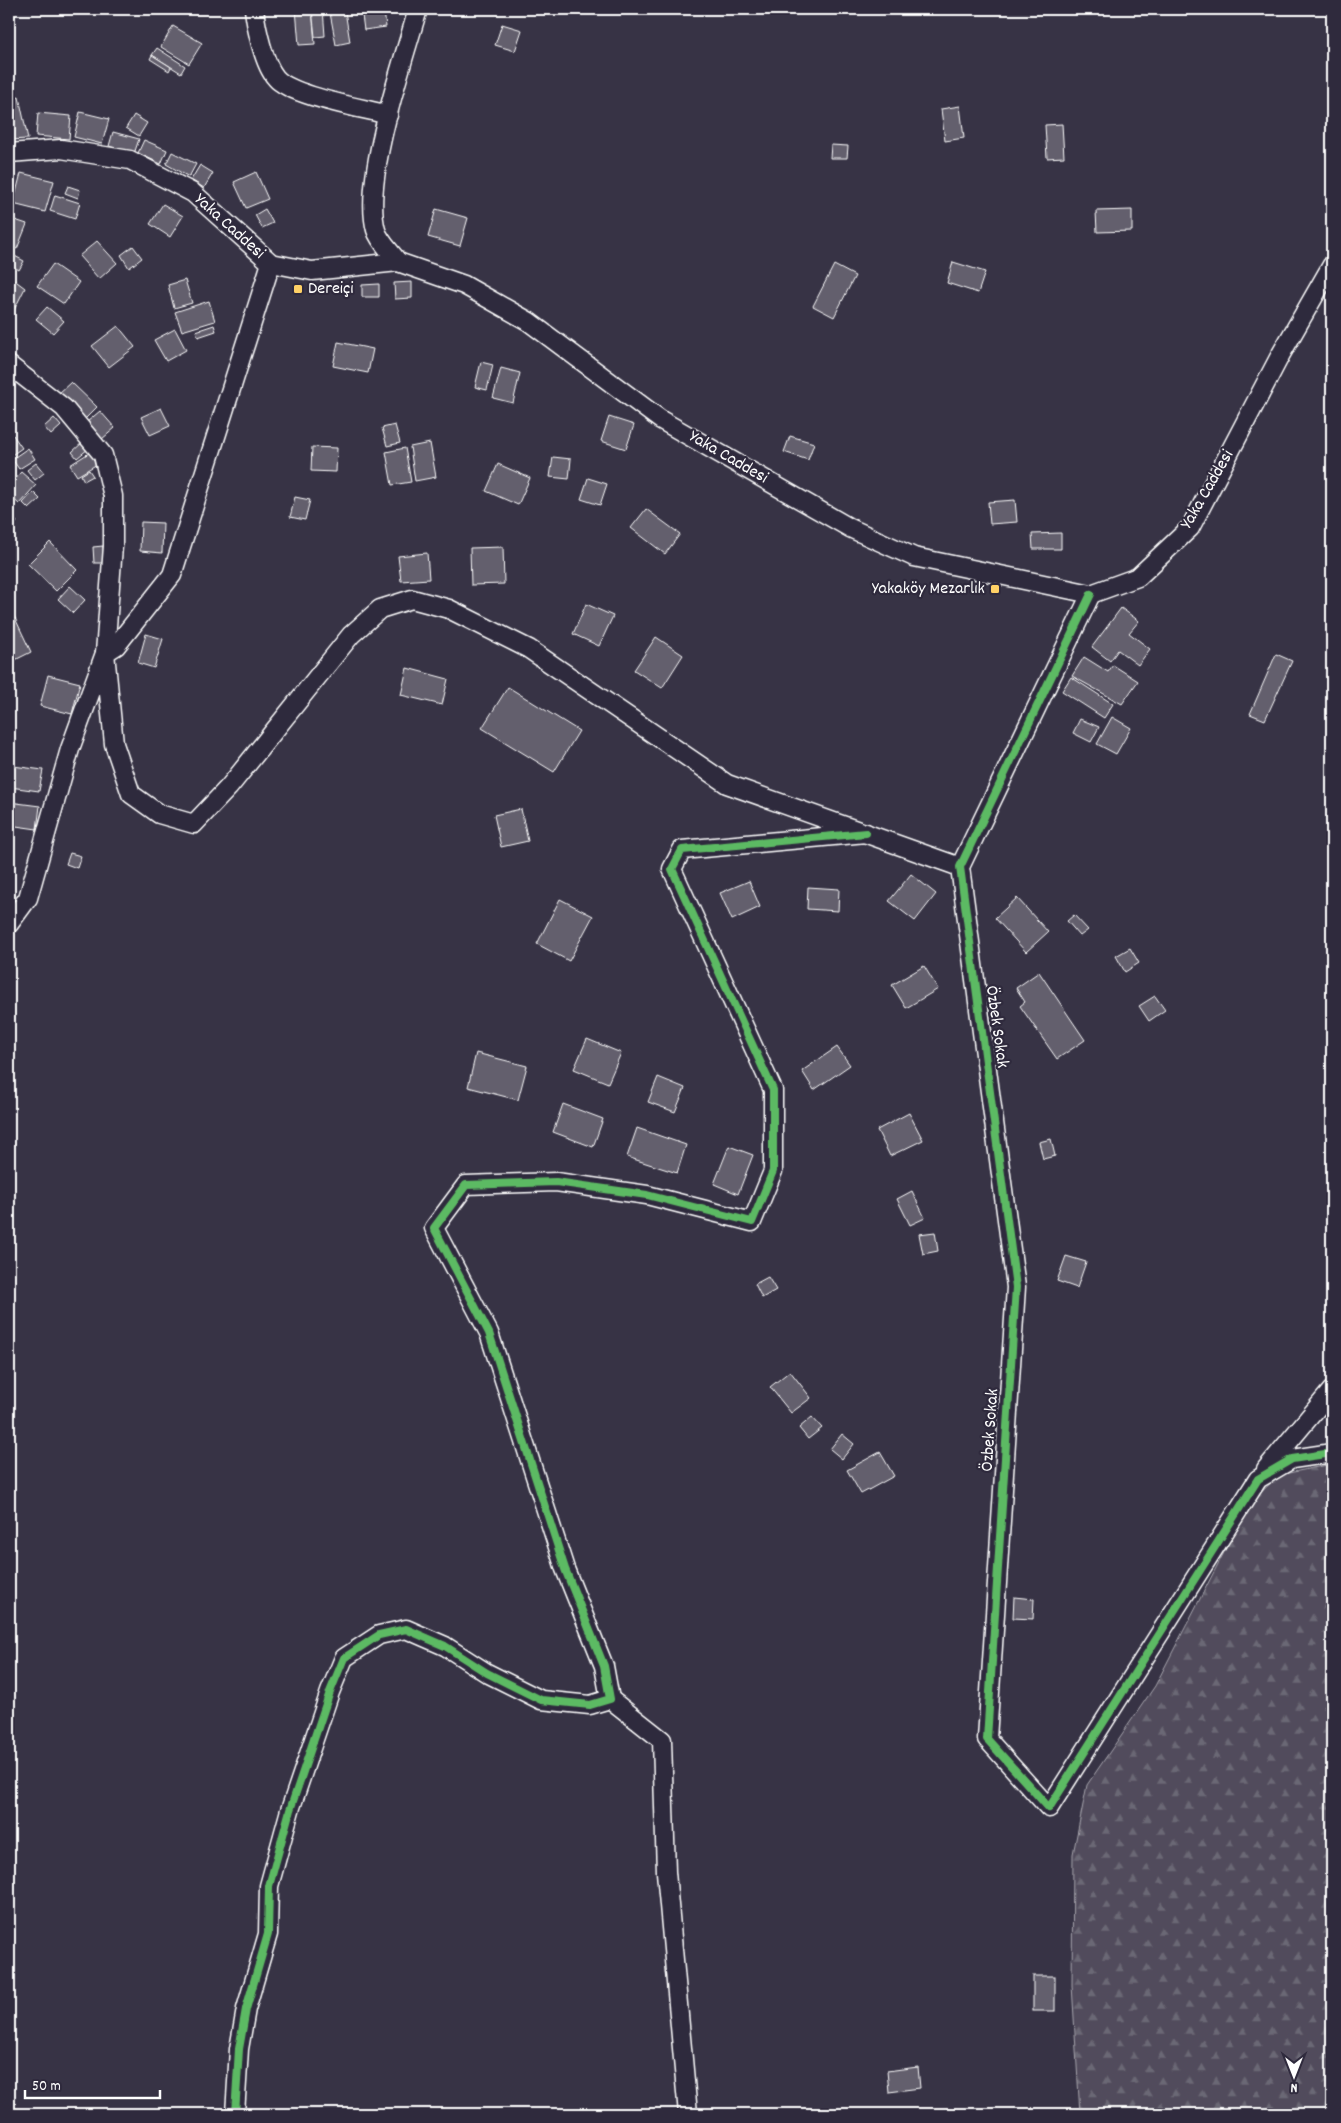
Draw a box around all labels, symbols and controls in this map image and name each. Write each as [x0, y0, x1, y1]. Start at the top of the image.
street label: Yaka Caddesi [188, 188, 270, 266]
place label: Dereiçi [308, 277, 354, 302]
marker: Dereiçi [292, 283, 304, 295]
street label: Yaka Caddesi [684, 425, 772, 491]
street label: Yaka Caddesi [1175, 446, 1241, 534]
place label: Yakaköy Mezarlık [872, 577, 985, 602]
marker: Yakaköy Mezarlık [989, 583, 1001, 595]
street label: Özbek Sokak [978, 984, 1014, 1070]
street label: Özbek Sokak [976, 1388, 1006, 1472]
north arrow [1268, 2050, 1318, 2100]
scale bar [25, 2068, 160, 2100]
text: 50 m [32, 2076, 61, 2098]
text: N [1290, 2077, 1297, 2097]

